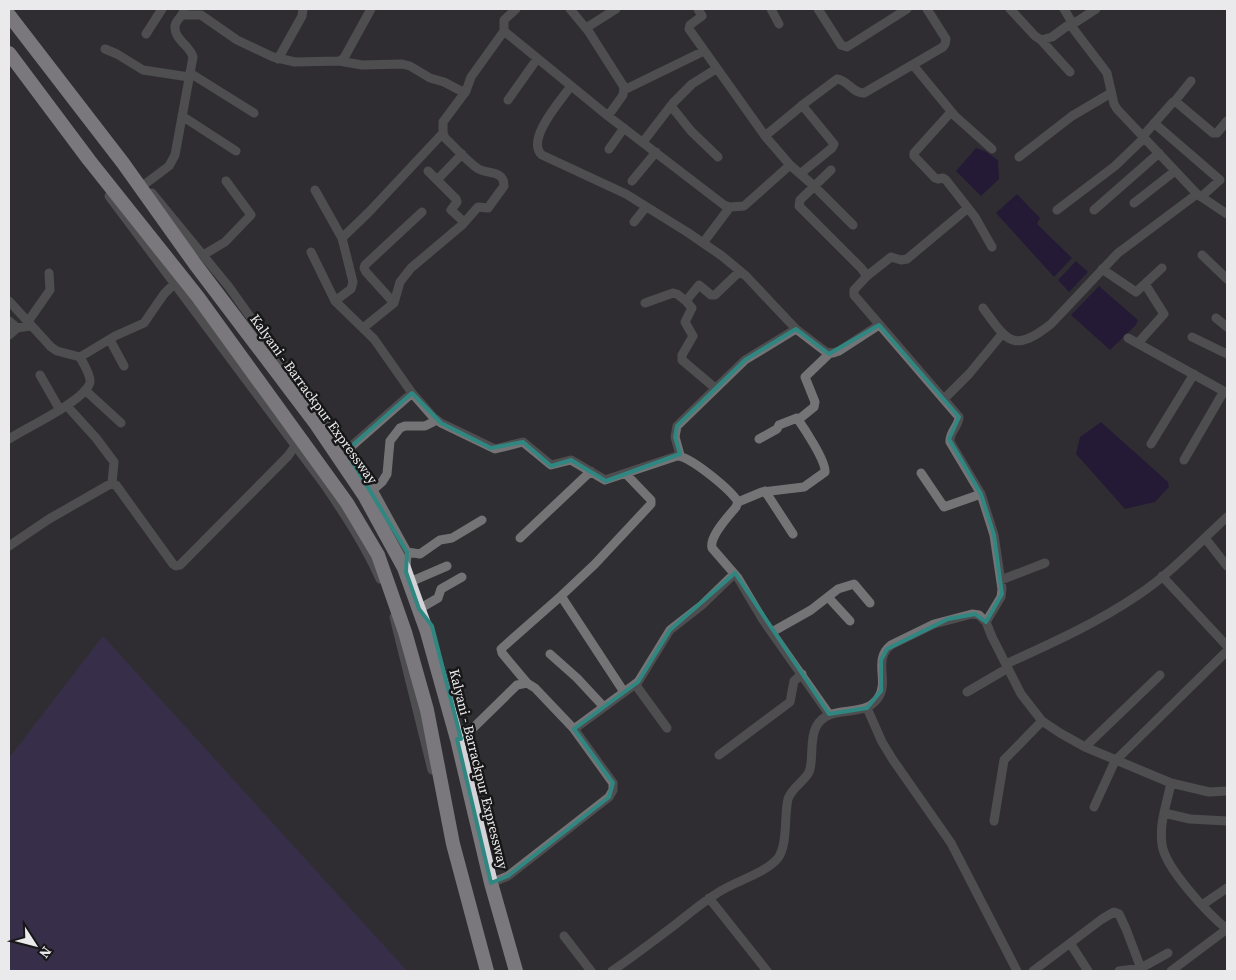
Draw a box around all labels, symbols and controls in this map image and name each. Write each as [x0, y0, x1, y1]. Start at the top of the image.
street label: Kalyani - Barrackpur Expressway [246, 310, 383, 489]
street label: Kalyani - Barrackpur Expressway [444, 667, 514, 872]
north arrow [10, 920, 60, 970]
text: N [34, 943, 57, 963]

